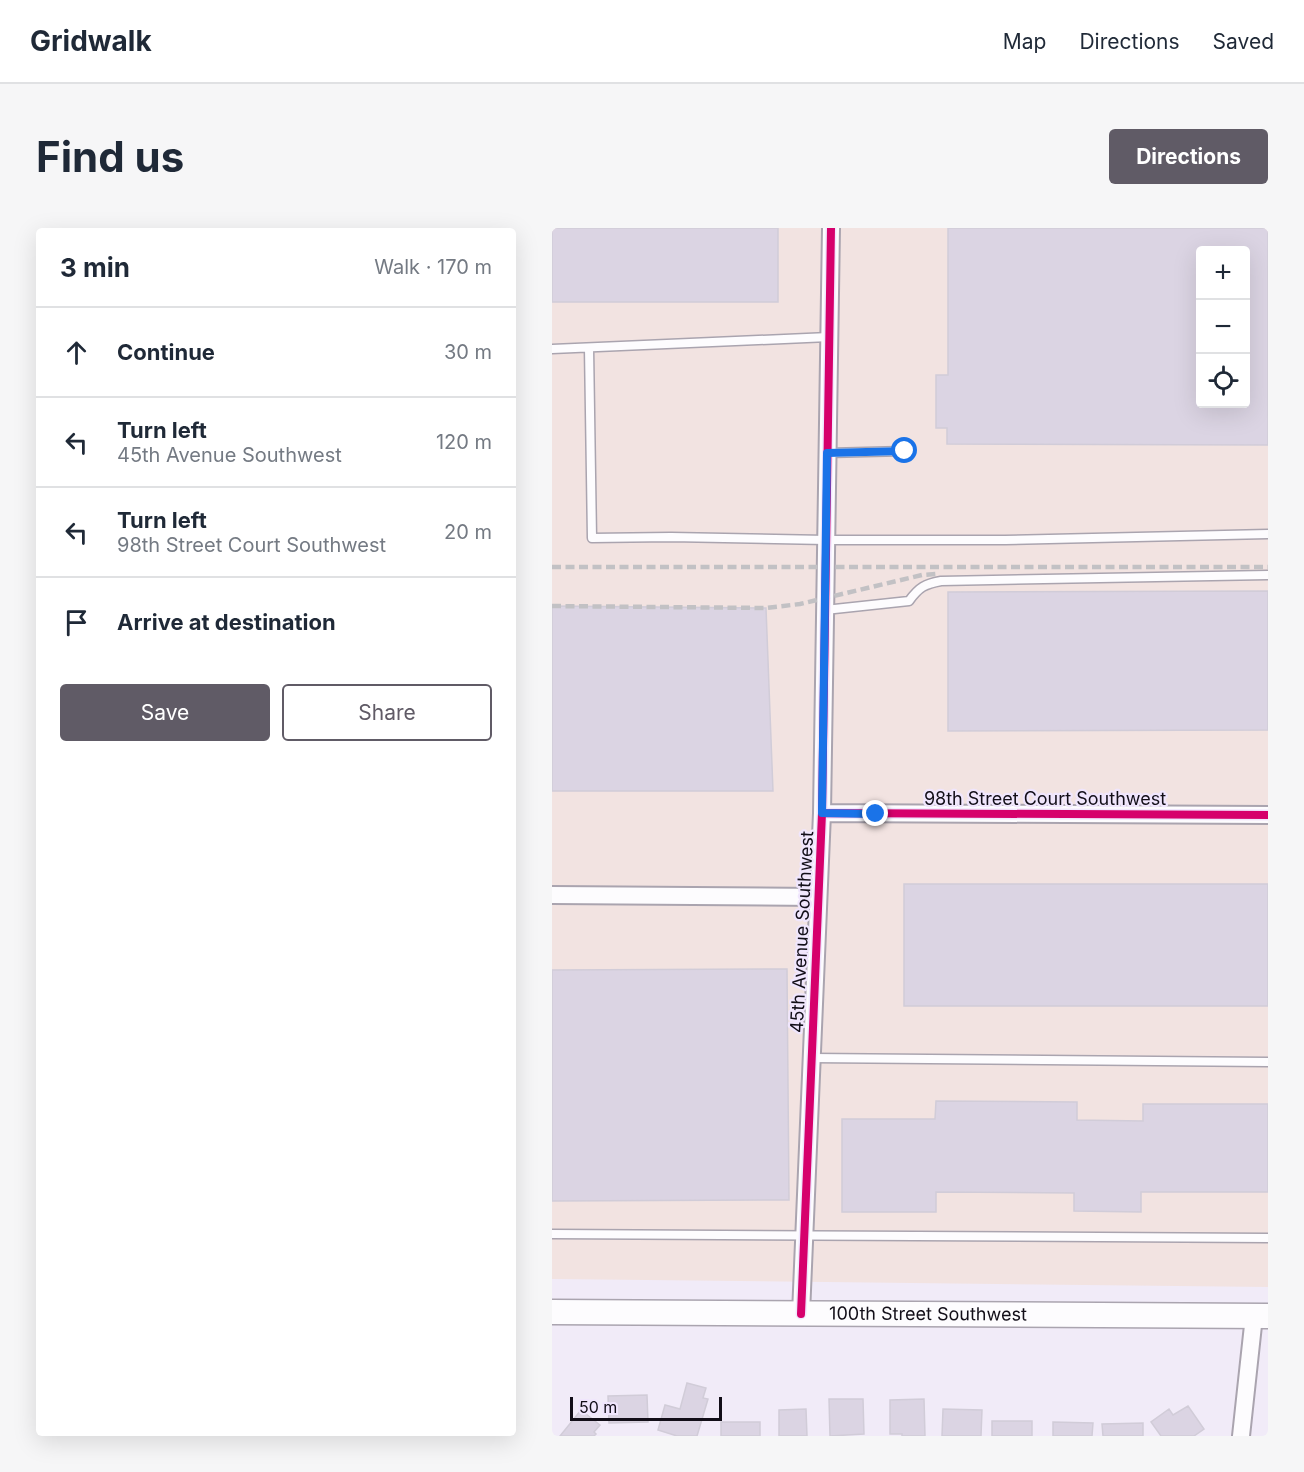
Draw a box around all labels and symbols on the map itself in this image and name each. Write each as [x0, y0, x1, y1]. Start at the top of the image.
route start [891, 437, 917, 463]
street label: 98th Street Court Southwest [924, 788, 1166, 809]
route end [862, 800, 888, 826]
street label: 45th Avenue Southwest [786, 830, 817, 1034]
street label: 100th Street Southwest [829, 1303, 1027, 1325]
scale bar [570, 1394, 722, 1422]

